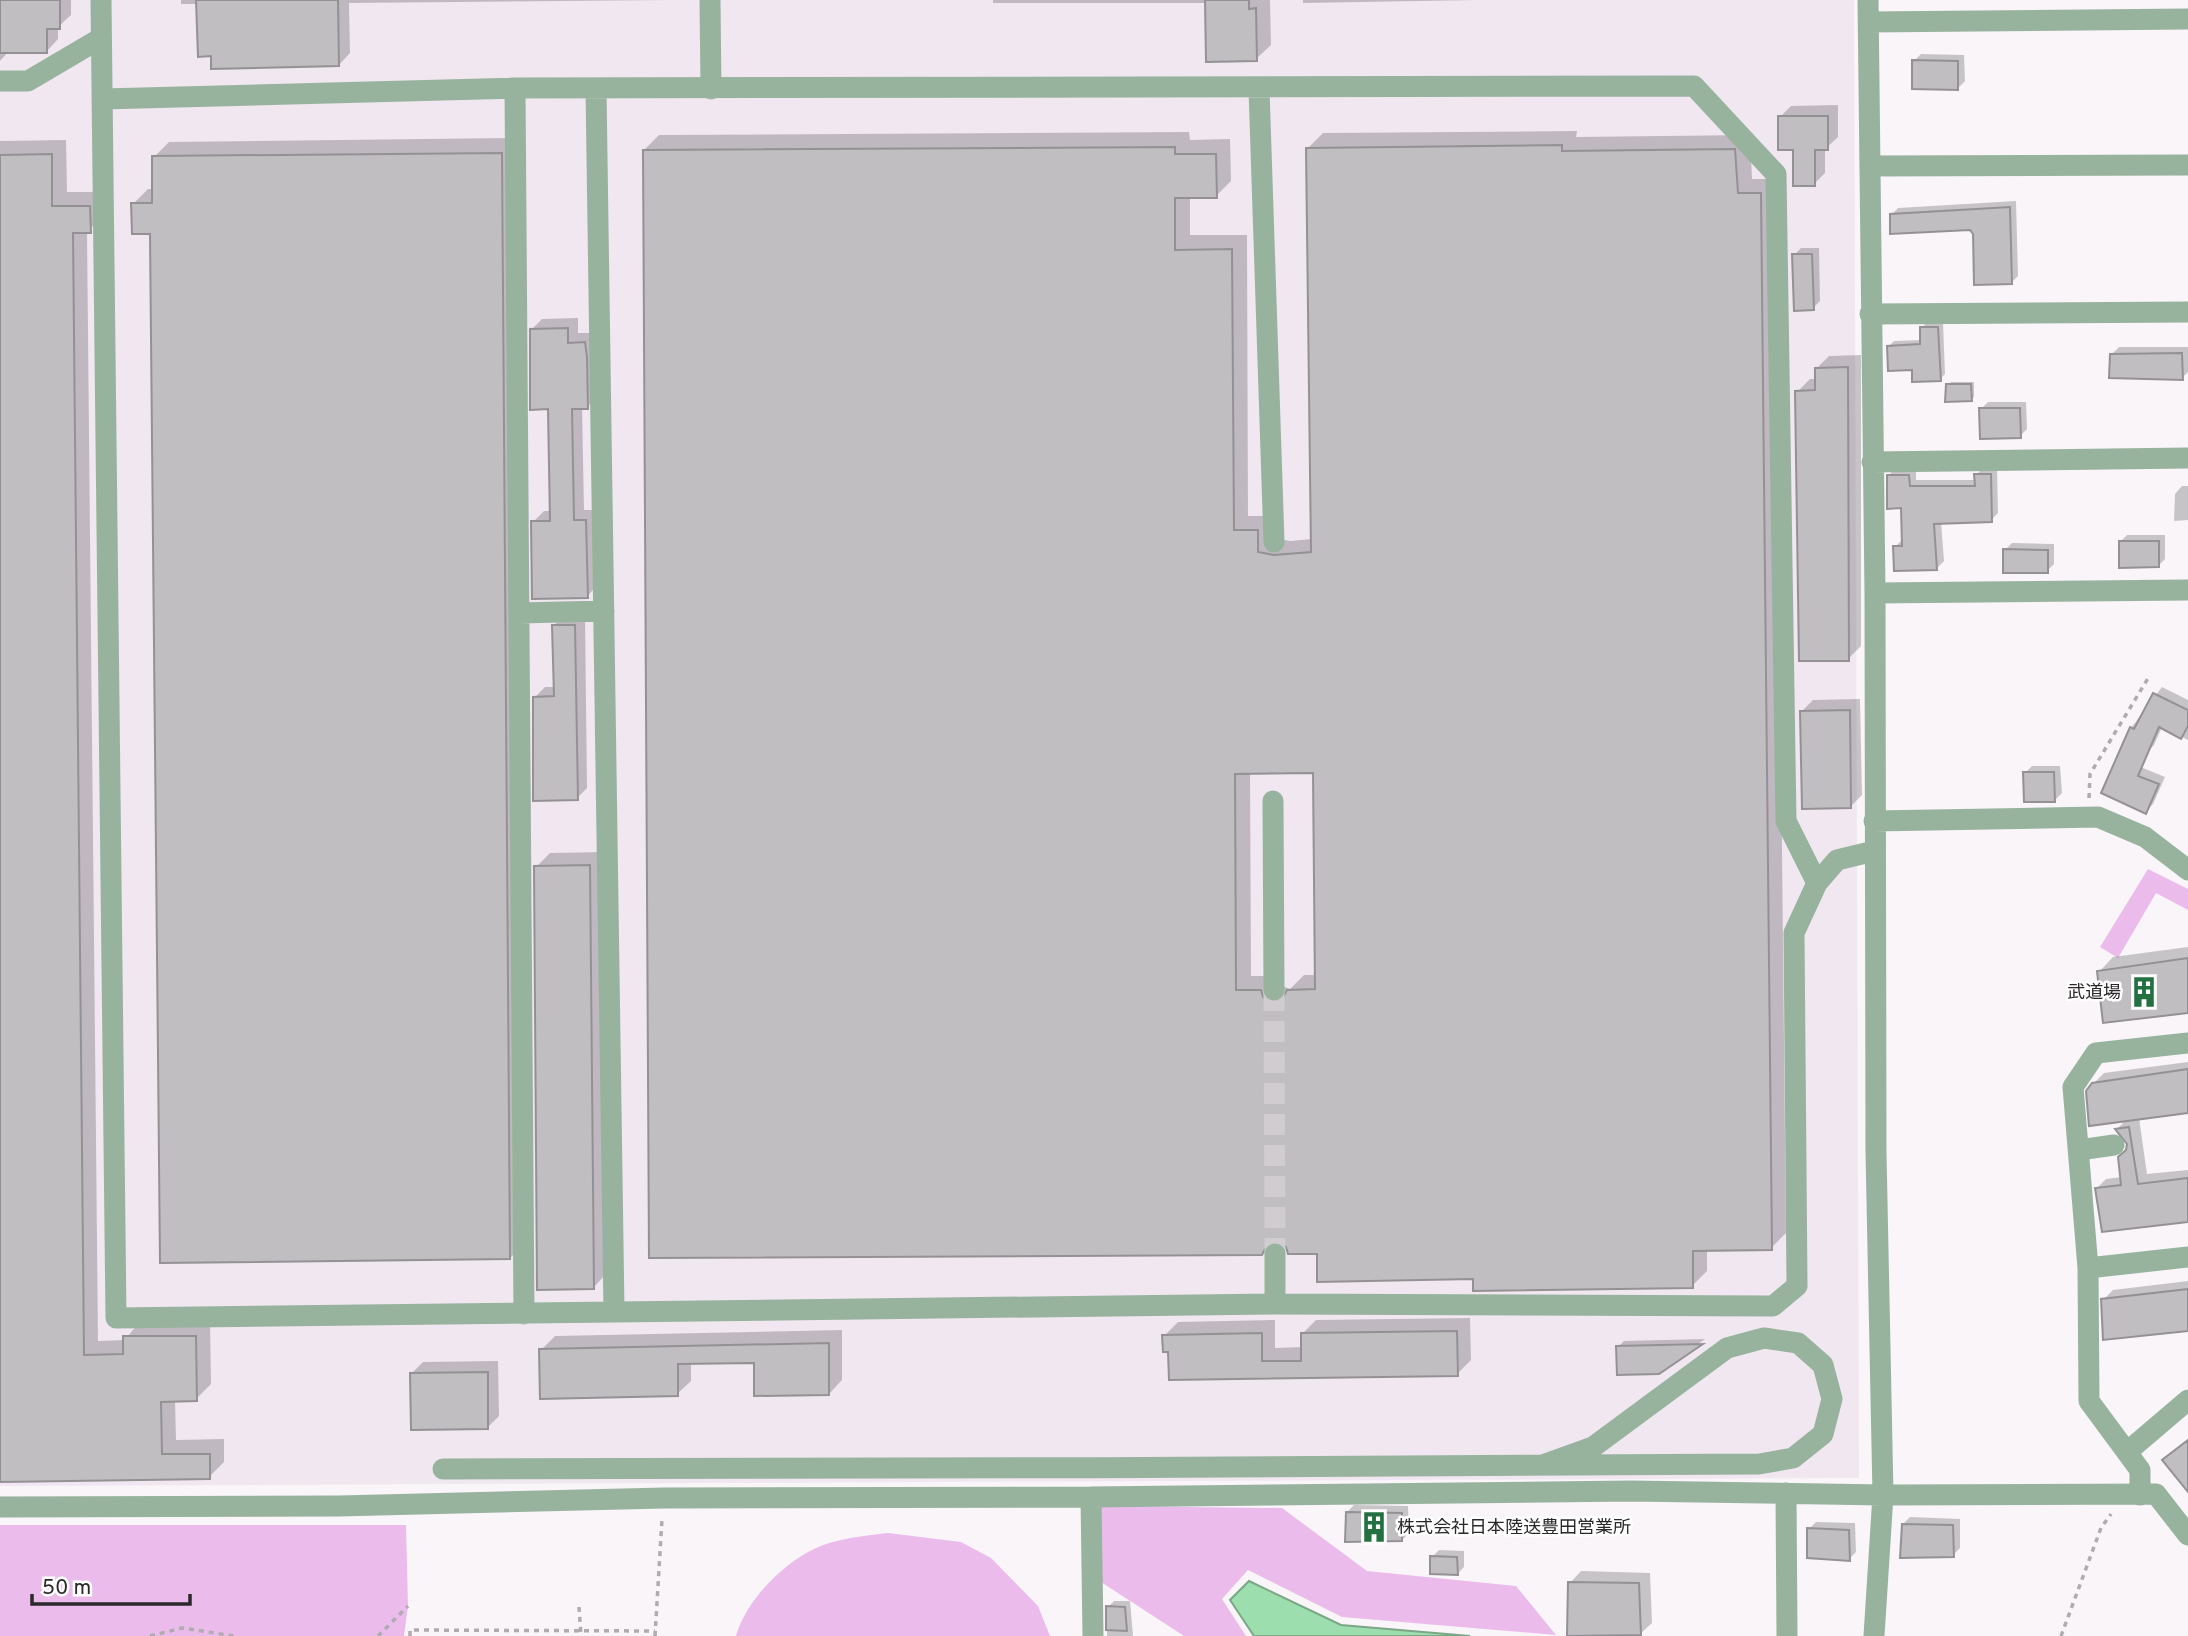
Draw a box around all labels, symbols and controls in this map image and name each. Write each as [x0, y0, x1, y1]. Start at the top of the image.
building icon: 武道場 [2127, 975, 2161, 1009]
place label: 武道場 [2067, 982, 2121, 1005]
building icon: 株式会社日本陸送豊田営業所 [1357, 1510, 1391, 1544]
place label: 株式会社日本陸送豊田営業所 [1397, 1517, 1631, 1540]
scale bar [32, 1562, 189, 1606]
text: 50 m [42, 1575, 91, 1602]

